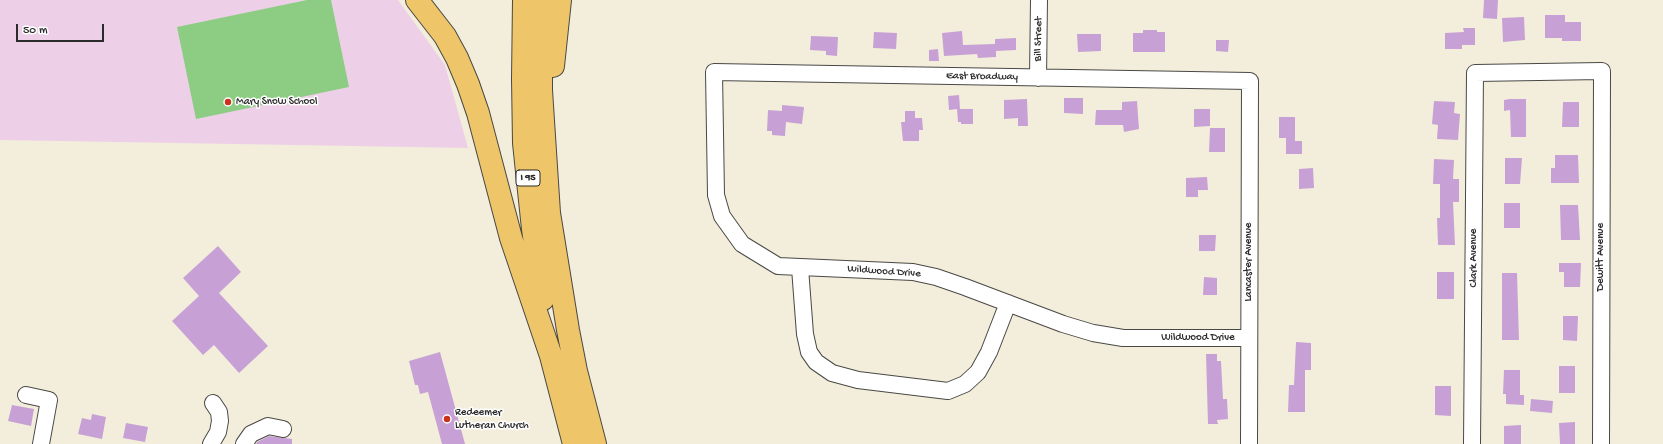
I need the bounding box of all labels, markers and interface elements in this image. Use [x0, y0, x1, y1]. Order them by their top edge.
scale bar [18, 16, 106, 42]
street label: Bill Street [1032, 16, 1046, 62]
text: 50 m [23, 24, 48, 38]
street label: East Broadway [946, 70, 1018, 84]
place label: Mary Snow School [236, 95, 317, 109]
marker: Mary Snow School [223, 97, 233, 107]
road number: I 95 [516, 170, 540, 186]
street label: Lancaster Avenue [1242, 222, 1256, 302]
street label: Dewitt Avenue [1594, 223, 1608, 291]
street label: Clark Avenue [1467, 229, 1481, 287]
street label: Wildwood Drive [847, 263, 921, 281]
street label: Wildwood Drive [1161, 331, 1235, 345]
place label: Redeemer Lutheran Church [455, 406, 529, 432]
marker: Redeemer Lutheran Church [442, 414, 452, 424]

